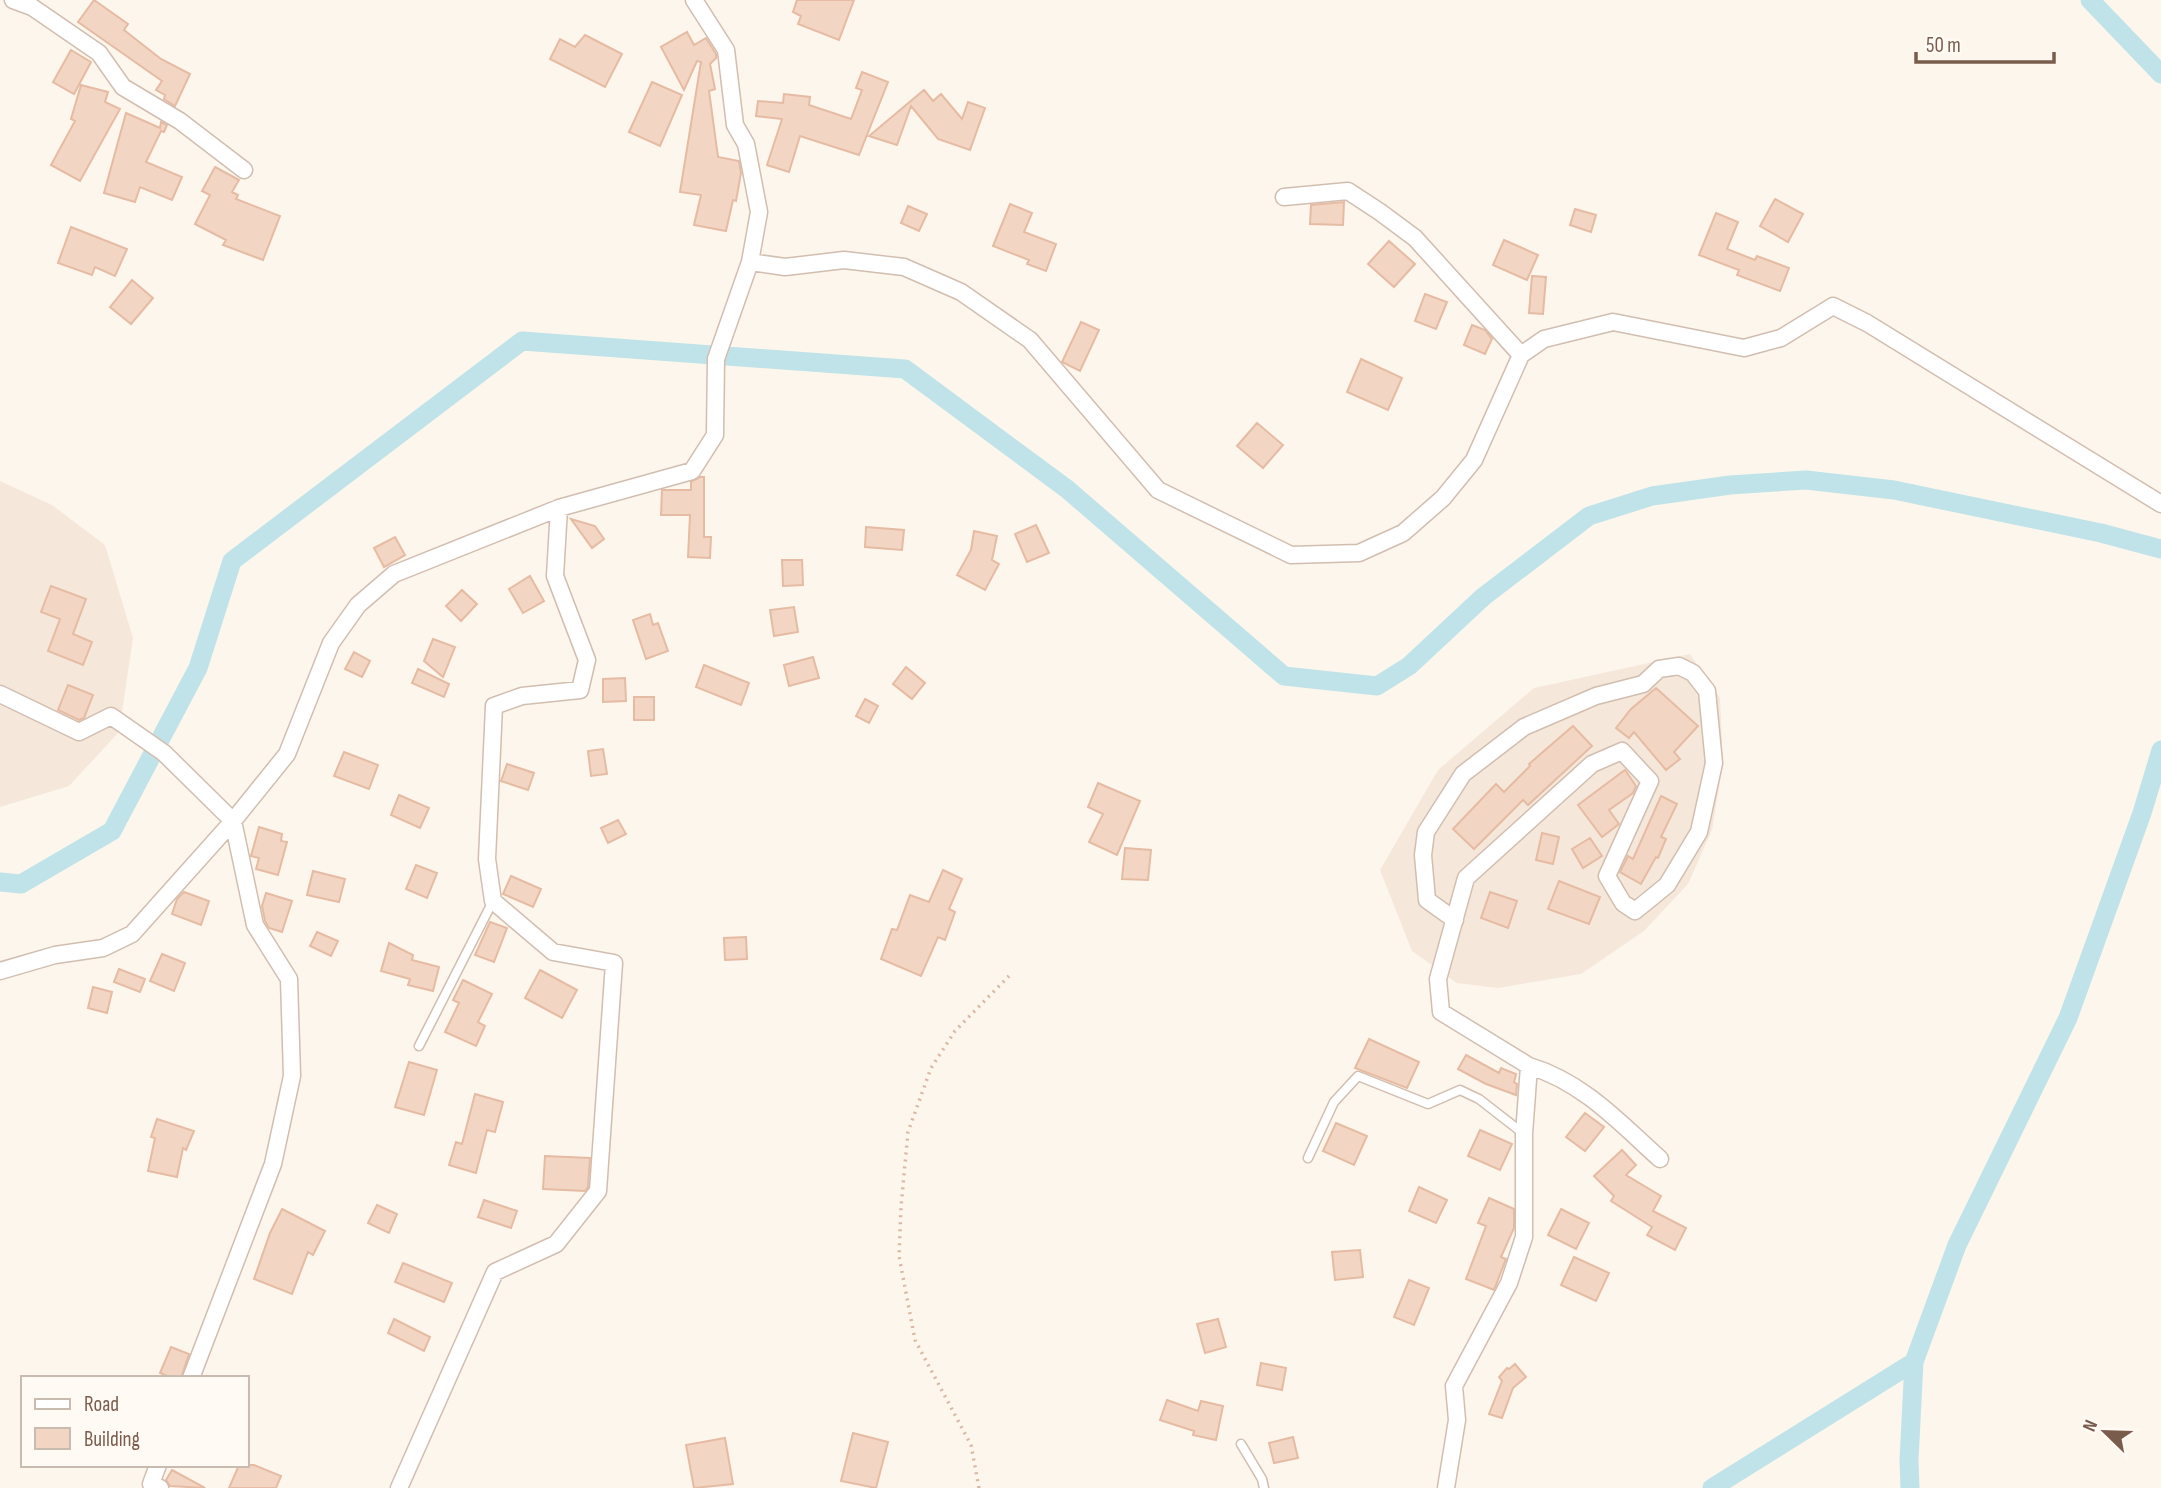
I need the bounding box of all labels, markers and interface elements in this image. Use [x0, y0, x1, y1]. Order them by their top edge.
scale bar [1916, 21, 2054, 65]
text: 50 m [1926, 33, 1961, 58]
legend [21, 1376, 248, 1467]
text: Road [84, 1392, 119, 1417]
north arrow [2070, 1397, 2140, 1467]
text: N [2078, 1417, 2103, 1435]
text: Building [84, 1427, 140, 1452]

